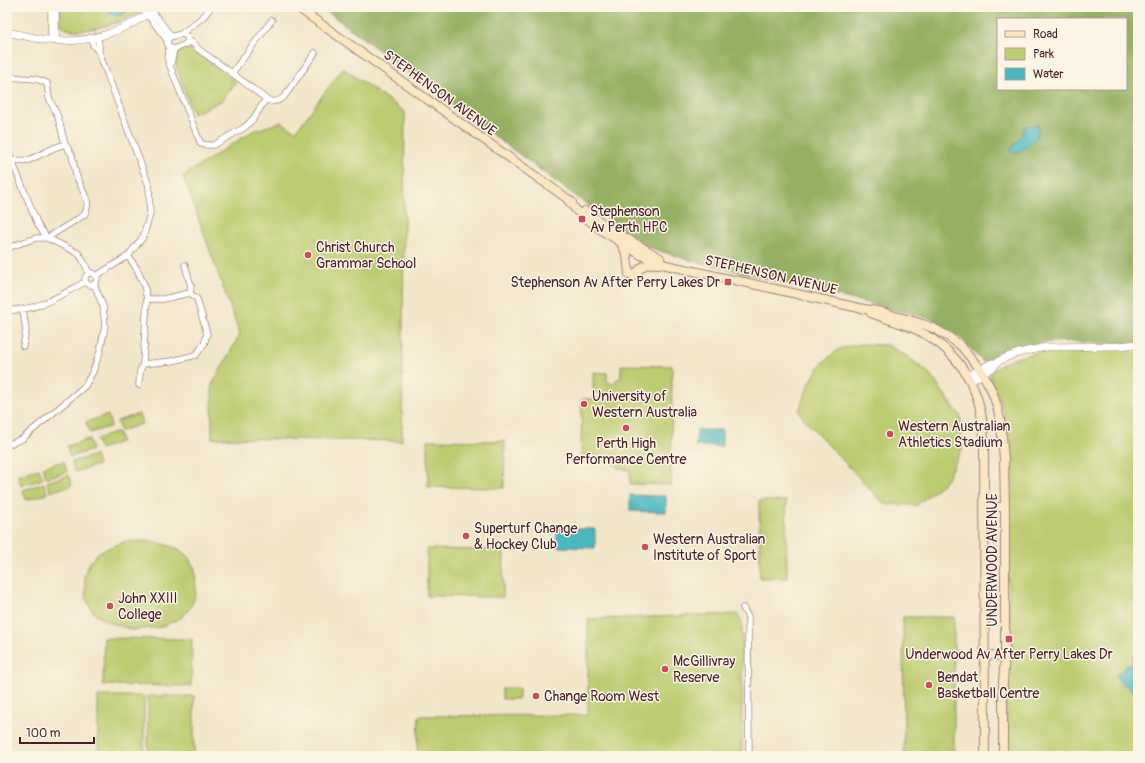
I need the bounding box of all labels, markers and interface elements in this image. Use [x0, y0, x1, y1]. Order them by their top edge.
legend [997, 18, 1127, 90]
text: Road [1033, 27, 1058, 42]
street label: STEPHENSON AVENUE [380, 46, 500, 140]
text: Park [1033, 47, 1054, 62]
text: Water [1033, 67, 1064, 82]
place label: Stephenson Av Perth HPC [590, 203, 668, 236]
marker: Stephenson Av Perth HPC [577, 214, 587, 224]
place label: Christ Church Grammar School [316, 239, 416, 272]
marker: Christ Church Grammar School [303, 250, 313, 260]
street label: STEPHENSON AVENUE [703, 251, 839, 299]
place label: Stephenson Av After Perry Lakes Dr [510, 274, 720, 291]
marker: Stephenson Av After Perry Lakes Dr [723, 277, 733, 287]
place label: University of Western Australia [592, 388, 697, 421]
marker: University of Western Australia [579, 399, 589, 409]
place label: Western Australian Athletics Stadium [898, 418, 1011, 451]
marker: Perth High Performance Centre [621, 423, 631, 433]
marker: Western Australian Athletics Stadium [885, 429, 895, 439]
place label: Perth High Performance Centre [566, 435, 686, 468]
street label: UNDERWOOD AVENUE [984, 493, 1001, 627]
place label: Superturf Change & Hockey Club [474, 520, 577, 553]
marker: Superturf Change & Hockey Club [461, 531, 471, 541]
place label: Western Australian Institute of Sport [653, 531, 766, 564]
marker: Western Australian Institute of Sport [640, 542, 650, 552]
place label: John XXIII College [118, 590, 177, 623]
marker: John XXIII College [105, 601, 115, 611]
marker: Underwood Av After Perry Lakes Dr [1004, 634, 1014, 644]
place label: Underwood Av After Perry Lakes Dr [905, 646, 1113, 663]
place label: McGillivray Reserve [673, 653, 735, 686]
marker: McGillivray Reserve [660, 664, 670, 674]
place label: Bendat Basketball Centre [937, 669, 1040, 702]
marker: Bendat Basketball Centre [924, 680, 934, 690]
place label: Change Room West [544, 688, 660, 705]
marker: Change Room West [531, 691, 541, 701]
scale bar [20, 719, 94, 745]
text: 100 m [26, 726, 61, 741]

